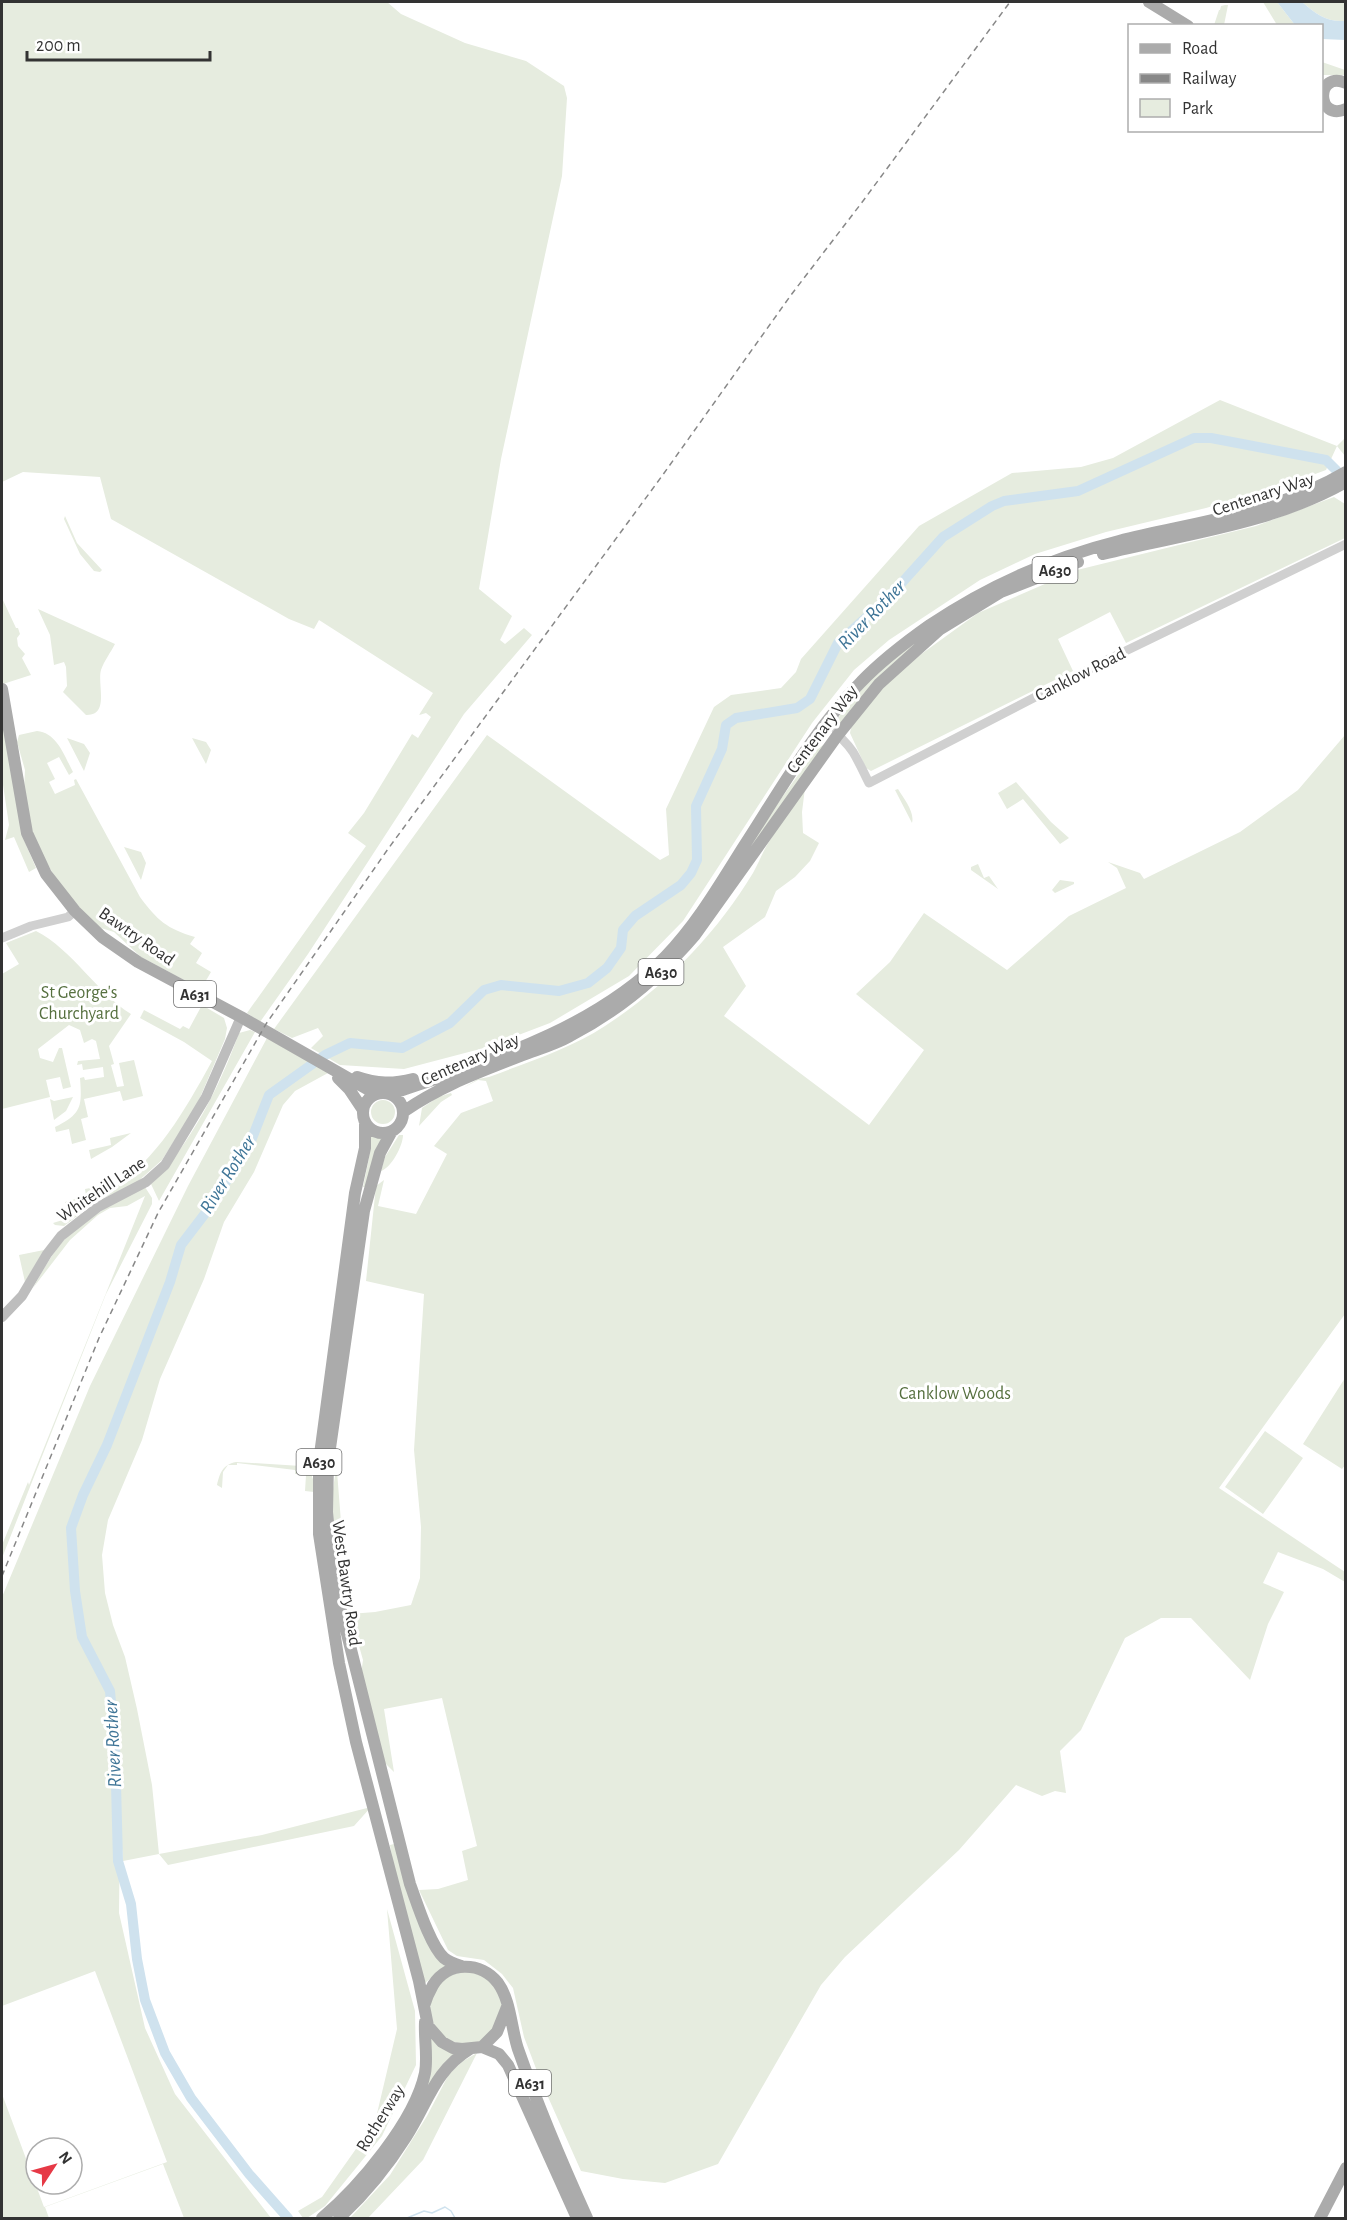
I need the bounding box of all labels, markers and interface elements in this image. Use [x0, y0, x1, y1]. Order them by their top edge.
scale bar [27, 24, 210, 62]
legend [1128, 24, 1323, 132]
text: 200 m [36, 37, 81, 55]
text: Road [1182, 40, 1218, 58]
text: Railway [1182, 70, 1237, 88]
text: Park [1182, 100, 1214, 118]
street label: Centenary Way [1210, 470, 1316, 520]
road number: A630 [1032, 557, 1078, 583]
water label: River Rother [834, 576, 910, 653]
street label: Canklow Road [1032, 644, 1129, 705]
street label: Centenary Way [784, 682, 862, 777]
street label: Bawtry Road [95, 904, 178, 969]
road number: A630 [638, 959, 684, 985]
road number: A631 [174, 981, 216, 1007]
park label: St George's Churchyard [39, 984, 119, 1023]
street label: Centenary Way [419, 1030, 522, 1090]
water label: River Rother [196, 1132, 260, 1217]
street label: Whitehill Lane [54, 1154, 149, 1226]
park label: Canklow Woods [899, 1385, 1011, 1403]
road number: A630 [296, 1449, 342, 1475]
street label: West Bawtry Road [328, 1519, 364, 1647]
water label: River Rother [101, 1699, 125, 1788]
road number: A631 [509, 2070, 551, 2096]
street label: Rotherway [353, 2082, 409, 2155]
north arrow [24, 2136, 84, 2196]
text: N [56, 2149, 75, 2167]

